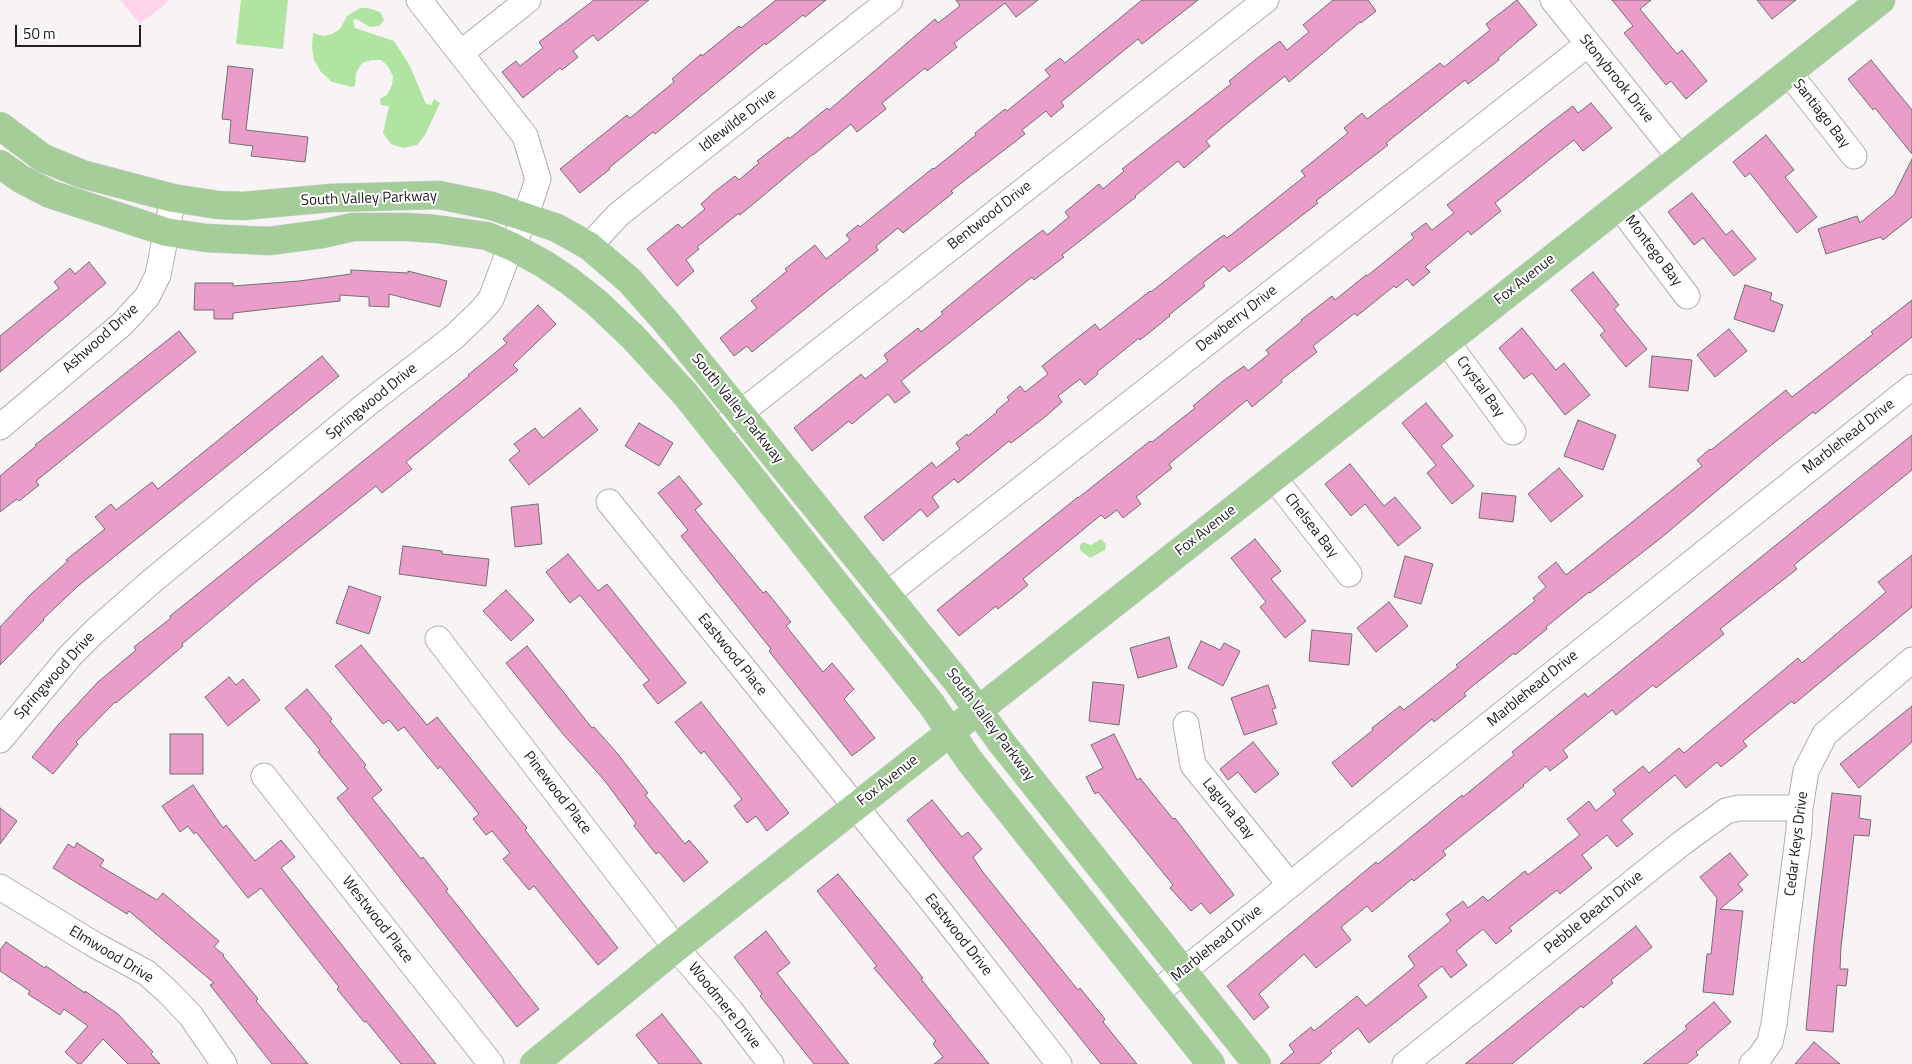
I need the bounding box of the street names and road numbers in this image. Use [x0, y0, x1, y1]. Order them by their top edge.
street label: Stonybrook Drive [1575, 31, 1657, 127]
street label: Santiago Bay [1788, 76, 1854, 152]
street label: Idlewilde Drive [696, 85, 780, 157]
street label: Bentwood Drive [945, 178, 1035, 254]
street label: South Valley Parkway [301, 188, 437, 210]
street label: Montego Bay [1620, 212, 1686, 290]
street label: Fox Avenue [1491, 251, 1559, 309]
street label: Dewberry Drive [1193, 282, 1281, 356]
street label: Ashwood Drive [60, 300, 142, 378]
street label: South Valley Parkway [687, 350, 787, 468]
street label: Crystal Bay [1452, 353, 1508, 421]
street label: Springwood Drive [323, 360, 421, 444]
street label: Marblehead Drive [1800, 396, 1898, 478]
street label: Chelsea Bay [1280, 490, 1342, 562]
street label: Fox Avenue [1172, 502, 1240, 560]
street label: Eastwood Place [693, 610, 771, 700]
street label: Springwood Drive [11, 629, 99, 723]
street label: Marblehead Drive [1484, 647, 1582, 731]
street label: South Valley Parkway [942, 665, 1038, 785]
street label: Pinewood Place [519, 748, 595, 838]
street label: Fox Avenue [854, 752, 922, 810]
street label: Laguna Bay [1198, 775, 1258, 843]
street label: Cedar Keys Drive [1782, 791, 1812, 897]
street label: Pebble Beach Drive [1541, 868, 1647, 958]
street label: Westwood Place [338, 873, 416, 967]
street label: Eastwood Drive [920, 890, 996, 980]
street label: Marblehead Drive [1168, 902, 1266, 986]
street label: Elmwood Drive [65, 923, 157, 987]
street label: Woodmere Drive [684, 959, 764, 1053]

